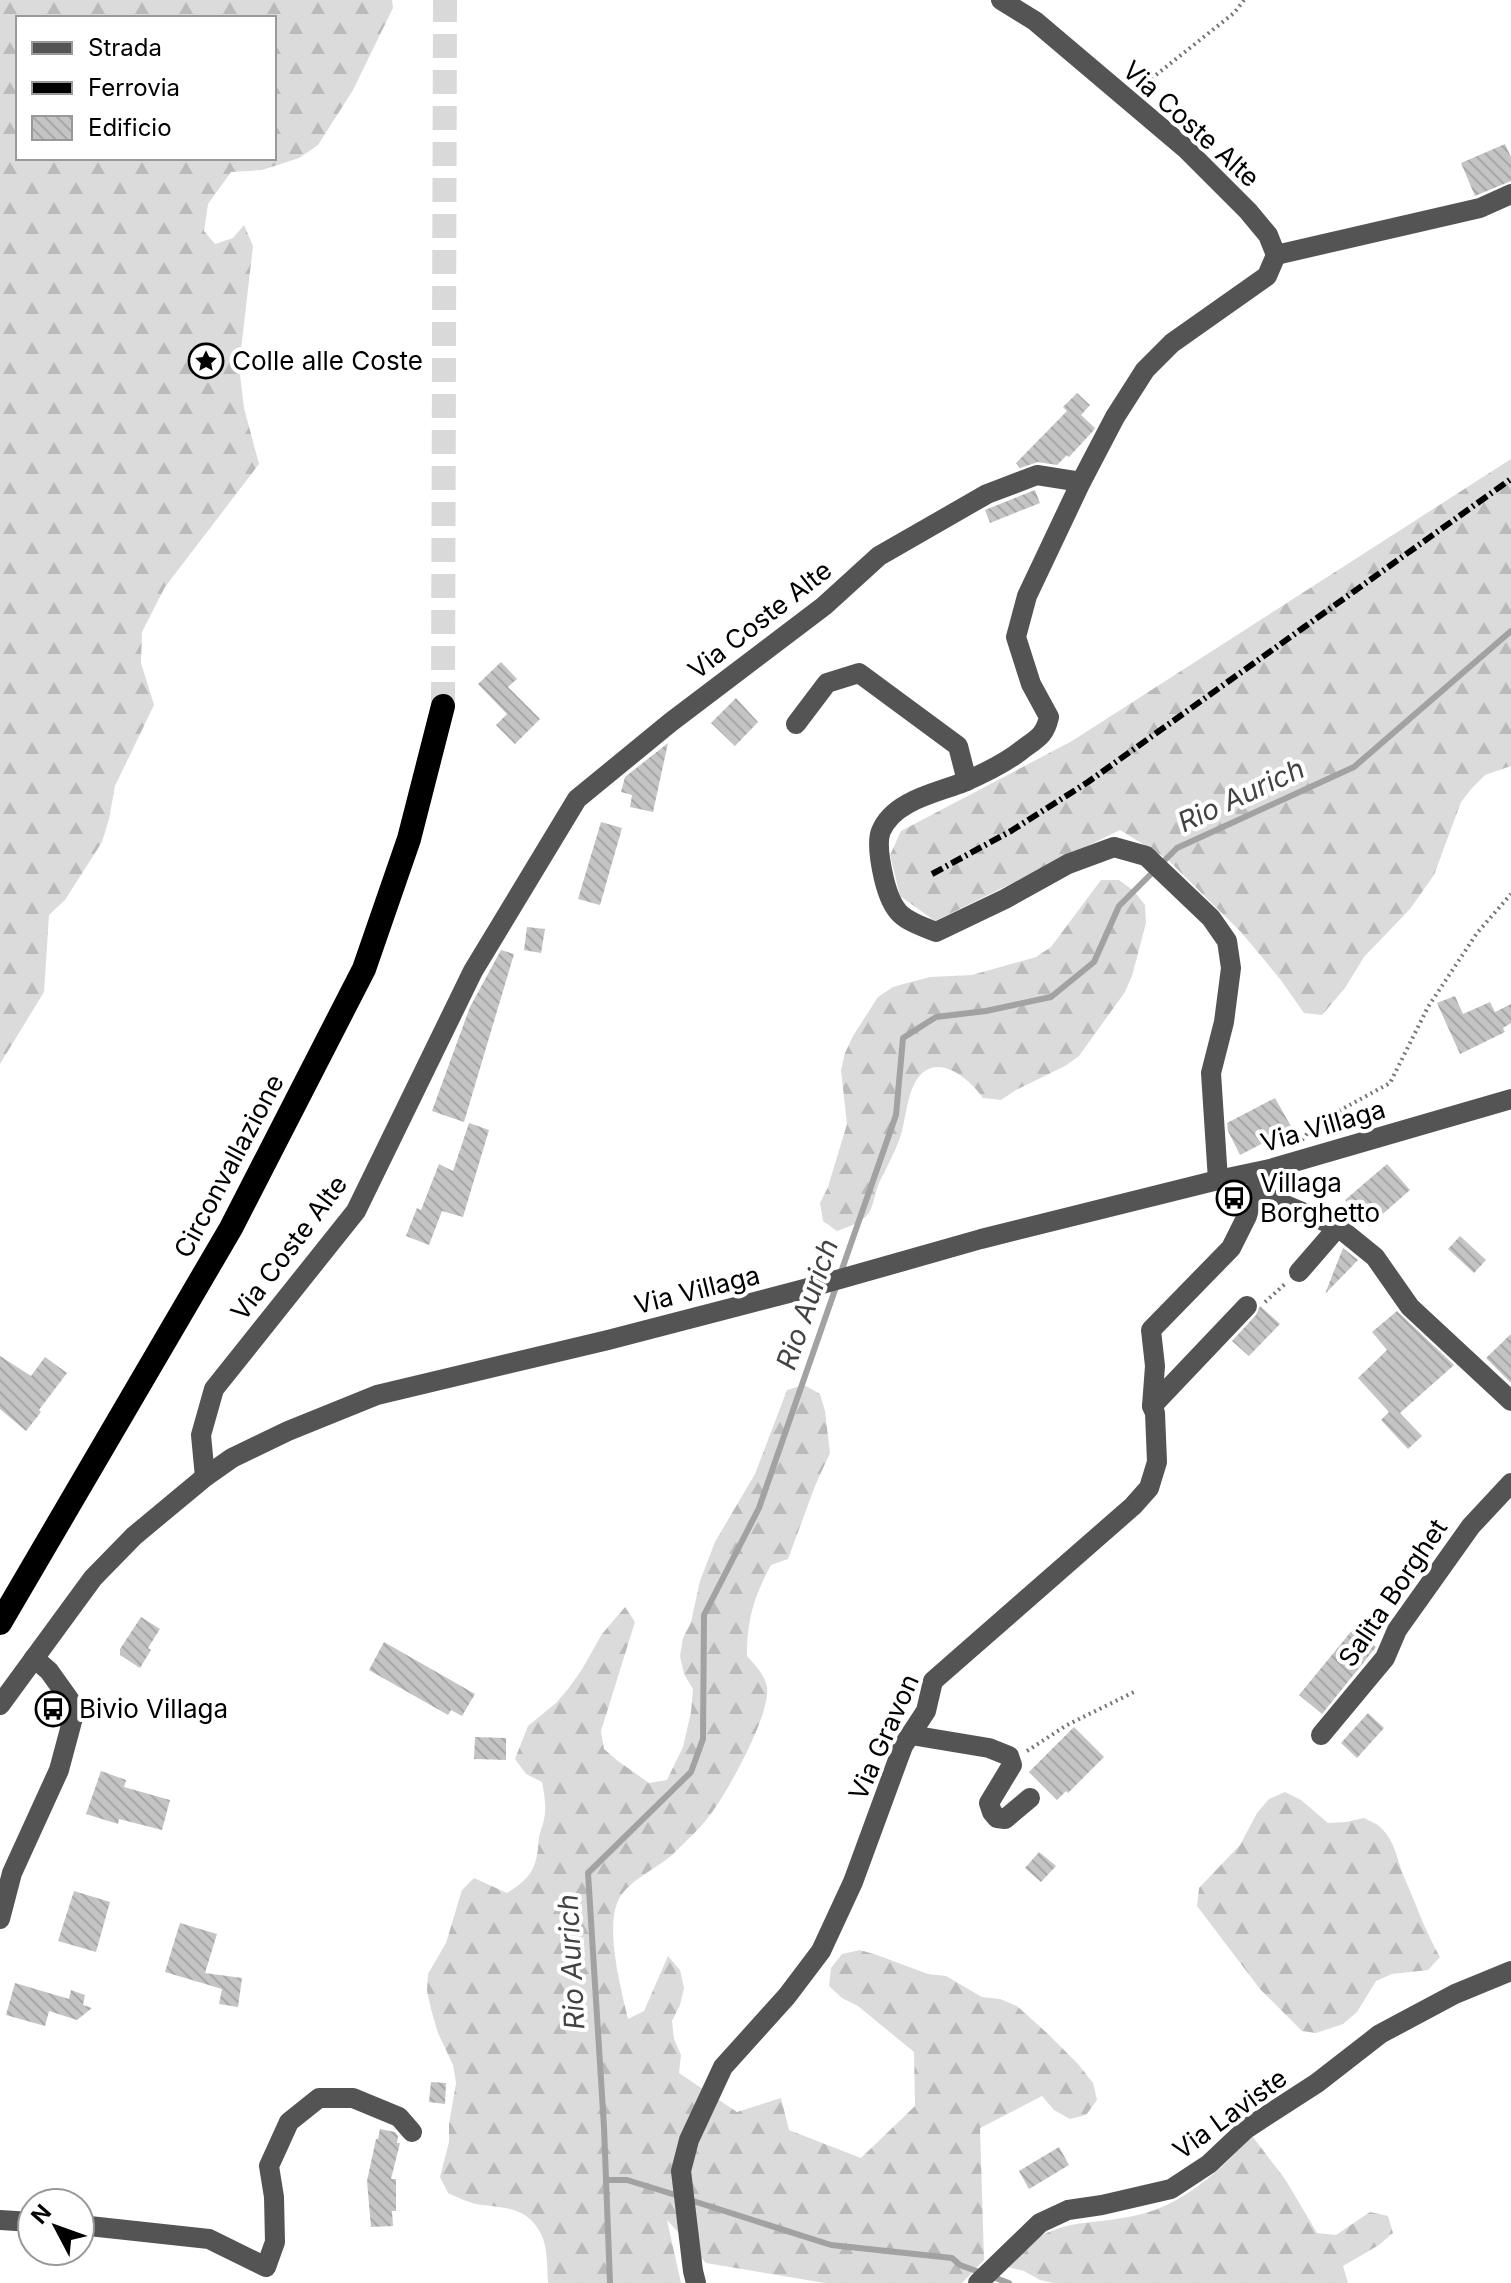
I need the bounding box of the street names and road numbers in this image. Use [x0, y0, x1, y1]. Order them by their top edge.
street label: Via Coste Alte [1117, 54, 1266, 193]
street label: Via Coste Alte [682, 554, 837, 685]
street label: Circonvallazione [167, 1069, 290, 1263]
street label: Via Villaga [1257, 1093, 1389, 1158]
street label: Via Coste Alte [224, 1169, 353, 1326]
street label: Via Villaga [631, 1259, 763, 1320]
street label: Salita Borghet [1332, 1513, 1453, 1672]
street label: Via Gravon [842, 1669, 925, 1805]
street label: Via Laviste [1167, 2062, 1293, 2165]

